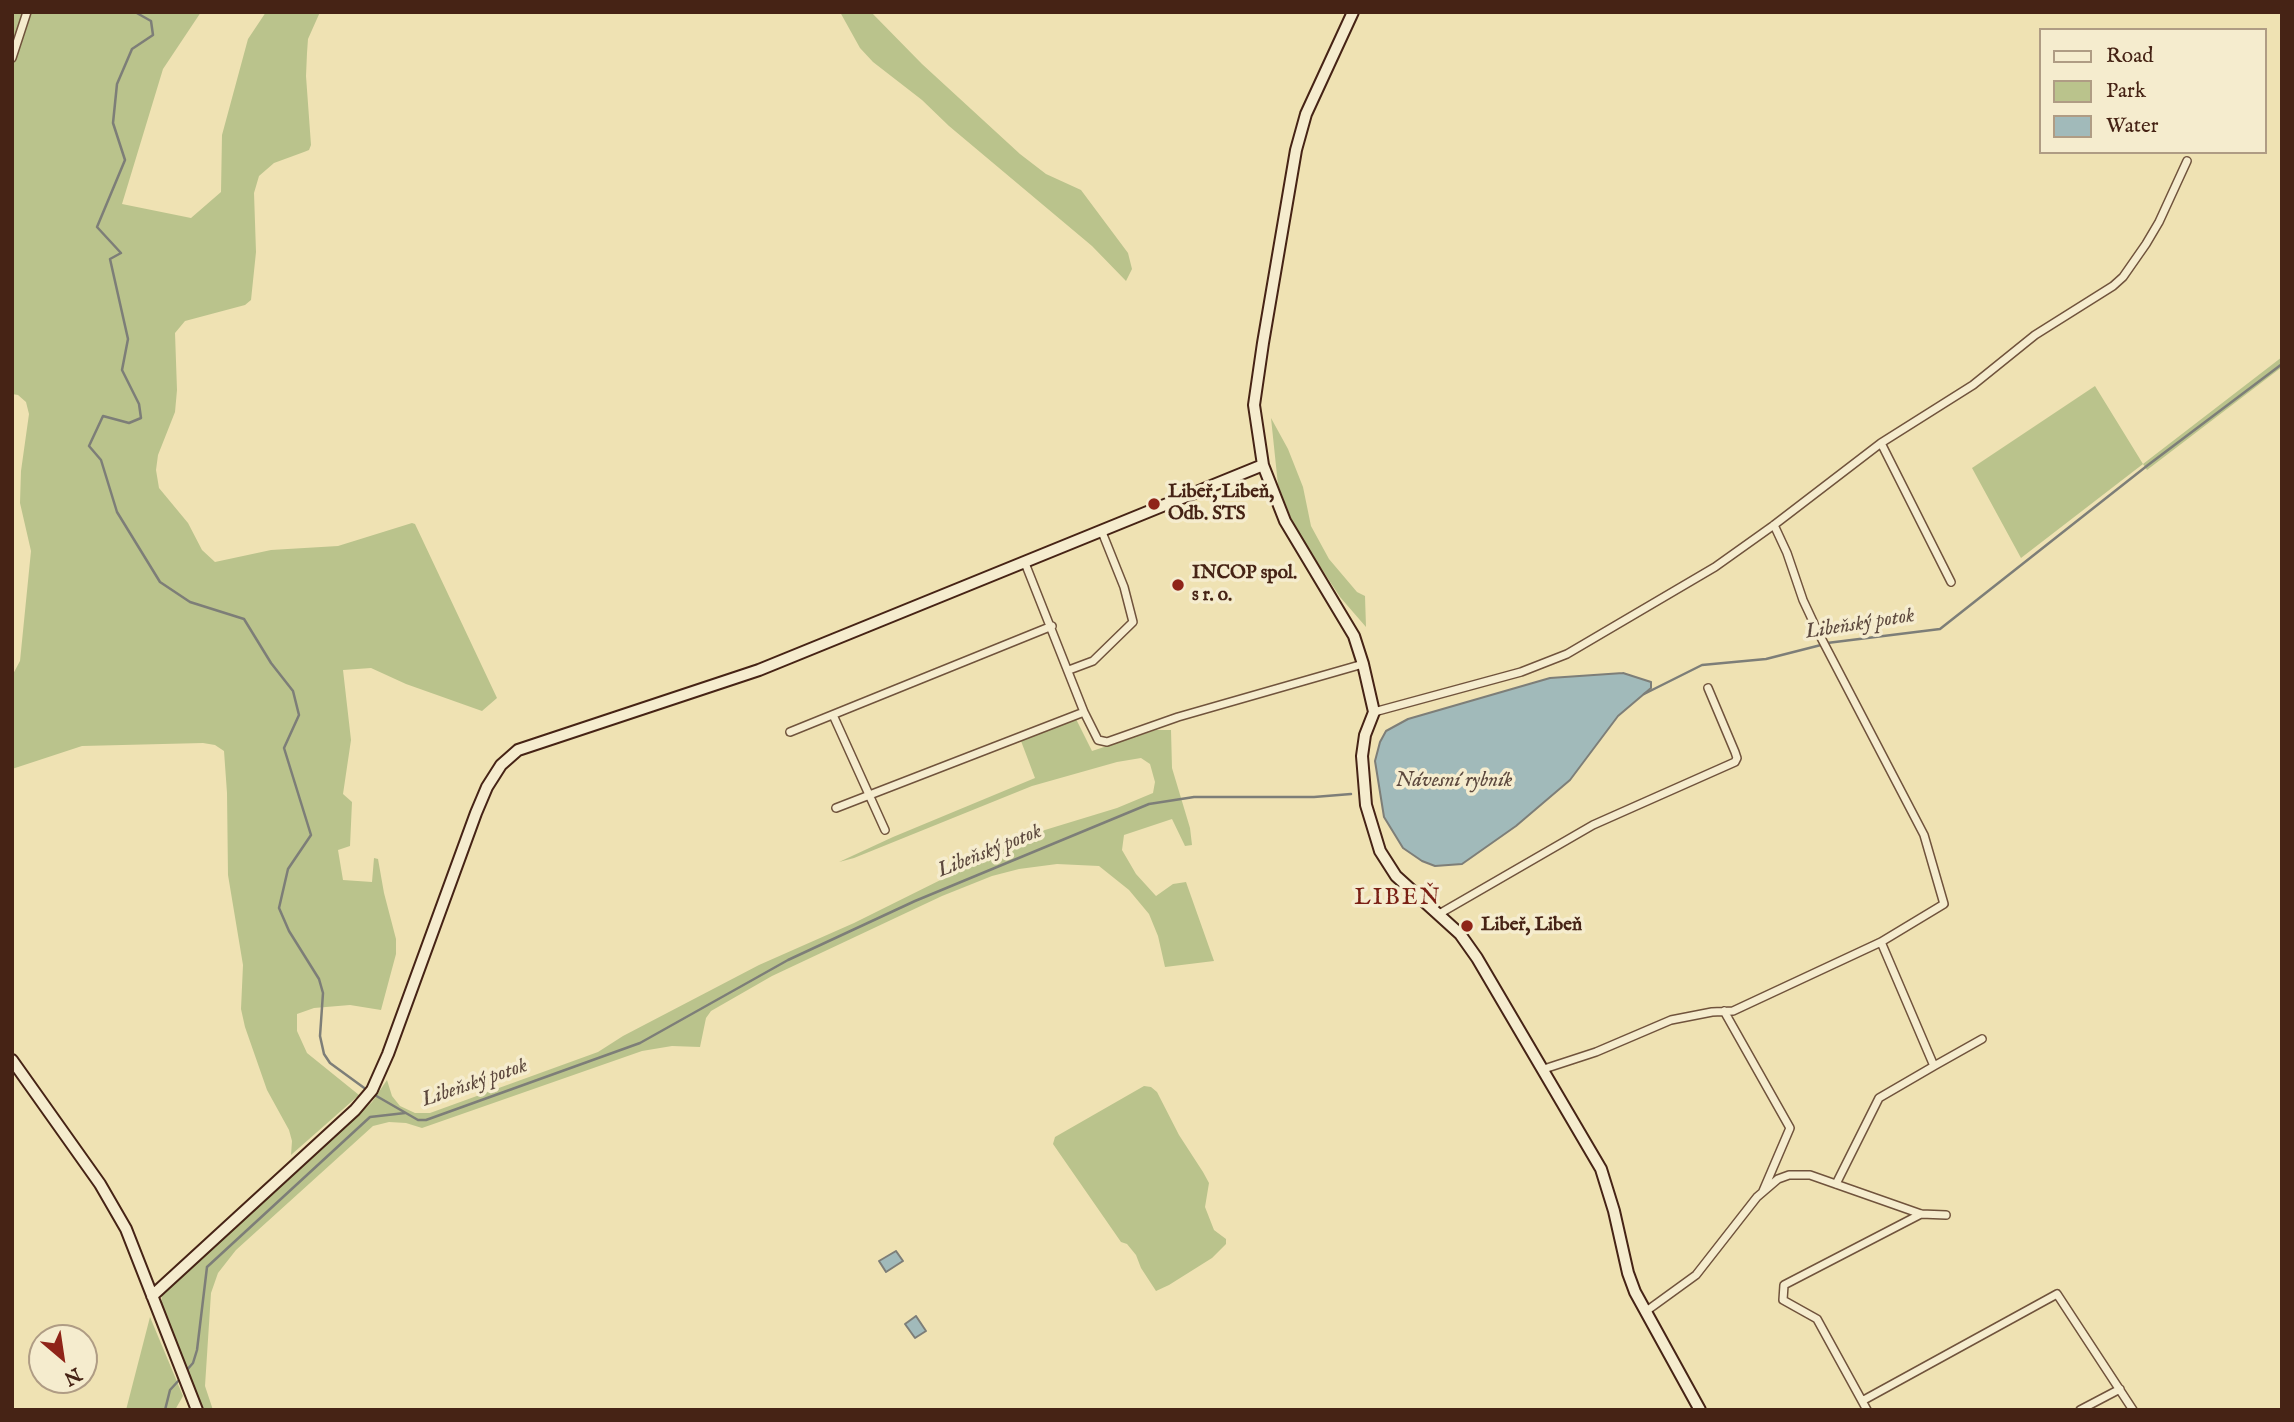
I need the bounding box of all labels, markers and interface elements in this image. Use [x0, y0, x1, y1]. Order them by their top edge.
legend [2038, 28, 2266, 154]
text: Road [2106, 43, 2153, 70]
text: Park [2106, 78, 2146, 105]
text: Water [2106, 113, 2158, 140]
place label: Libeř, Libeň, Odb. STS [1168, 482, 1274, 526]
marker: Libeř, Libeň, Odb. STS [1146, 496, 1162, 512]
place label: INCOP spol. s r. o. [1192, 563, 1297, 607]
marker: INCOP spol. s r. o. [1170, 577, 1186, 593]
water label: Libeňský potok [1804, 604, 1916, 646]
water label: Návesní rybník [1396, 769, 1512, 795]
water label: Libeňský potok [934, 820, 1046, 884]
district label: LIBEŇ [1355, 885, 1441, 913]
place label: Libeř, Libeň [1481, 915, 1582, 937]
marker: Libeř, Libeň [1459, 918, 1475, 934]
water label: Libeňský potok [419, 1054, 531, 1114]
north arrow [28, 1324, 98, 1394]
text: N [59, 1361, 85, 1390]

